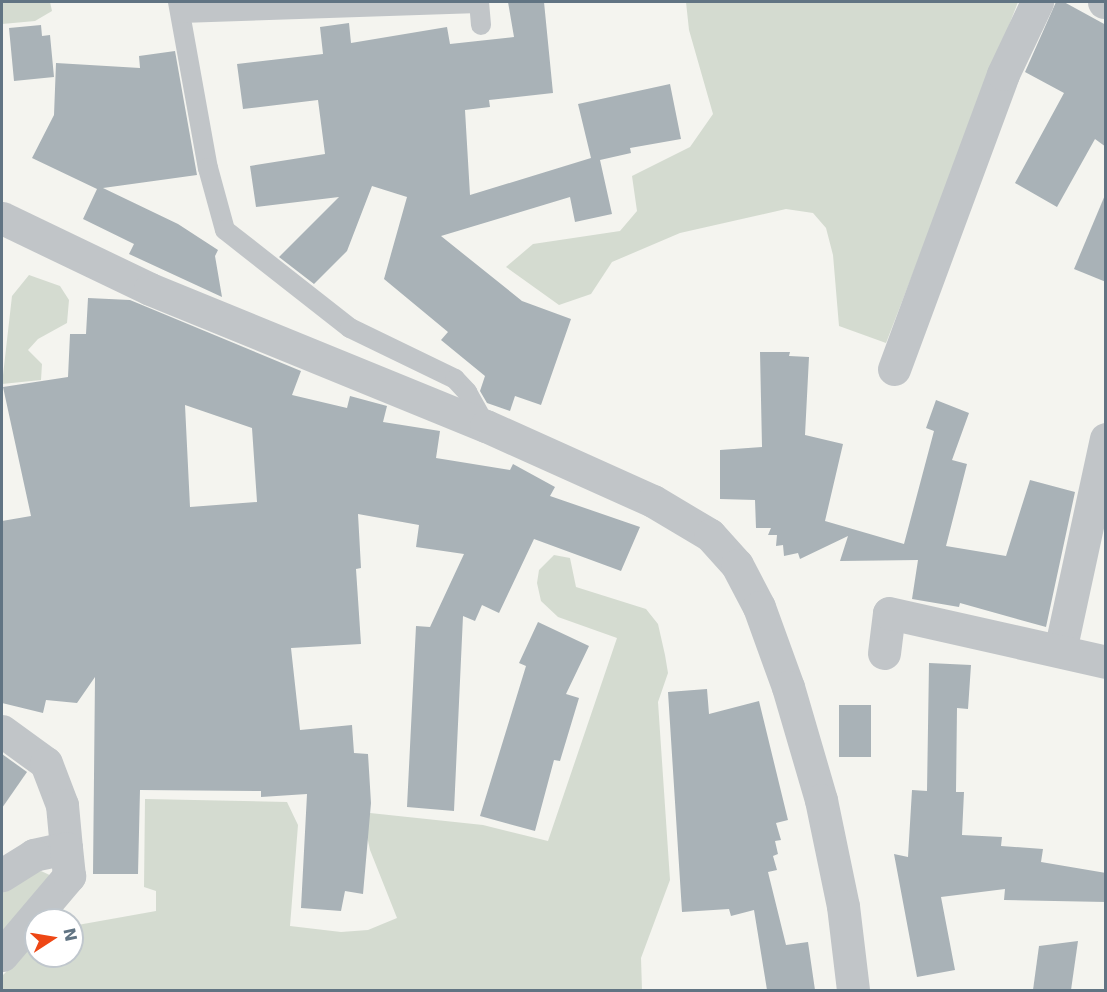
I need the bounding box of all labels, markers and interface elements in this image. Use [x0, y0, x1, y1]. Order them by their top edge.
north arrow [24, 908, 84, 968]
text: N [59, 926, 81, 943]

